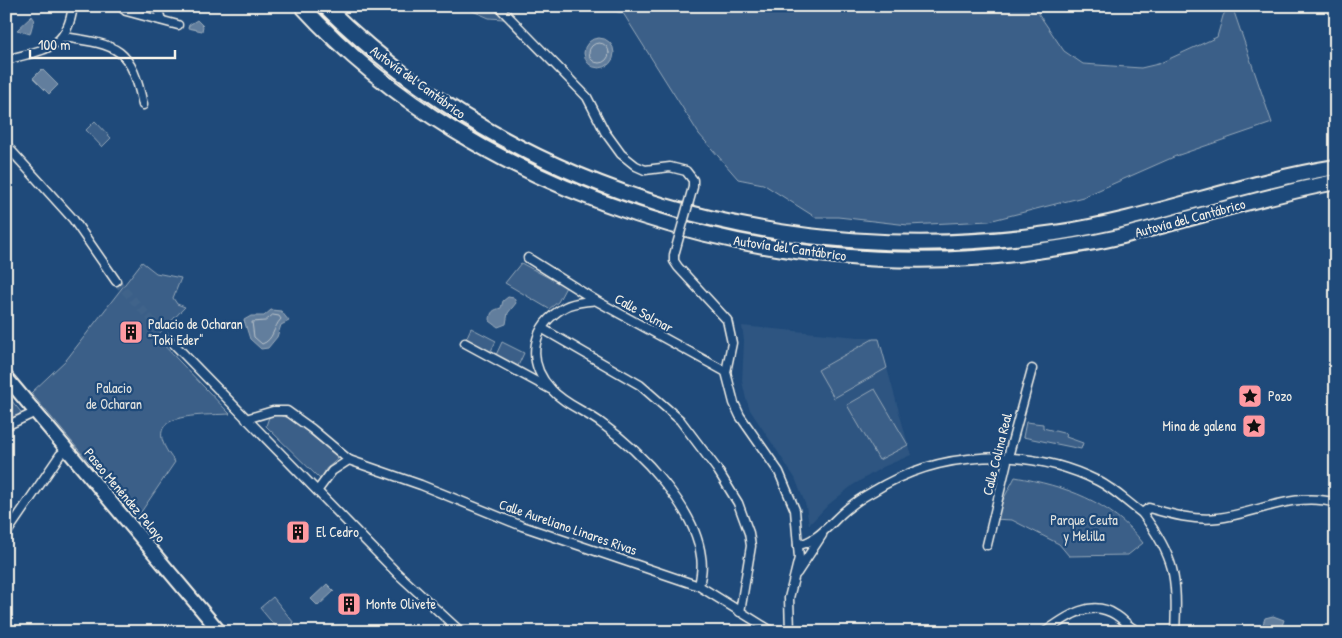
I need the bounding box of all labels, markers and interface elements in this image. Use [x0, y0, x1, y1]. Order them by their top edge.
scale bar [30, 28, 175, 60]
text: 100 m [38, 34, 71, 55]
street label: Autovía del Cantábrico [367, 41, 470, 123]
street label: Autovía del Cantábrico [1133, 194, 1247, 241]
street label: Autovía del Cantábrico [733, 230, 848, 265]
street label: Calle Solmar [612, 289, 677, 337]
place label: Palacio de Ocharan "Toki Eder" [148, 314, 243, 349]
building icon: Palacio de Ocharan "Toki Eder" [118, 319, 144, 345]
park label: Palacio de Ocharan [86, 378, 142, 413]
place icon: Pozo [1237, 383, 1263, 409]
place label: Pozo [1268, 386, 1292, 405]
street label: Calle Colina Real [977, 410, 1016, 497]
place icon: Mina de galena [1241, 413, 1267, 439]
place label: Mina de galena [1162, 416, 1237, 436]
street label: Paseo Menéndez Pelayo [80, 444, 171, 547]
street label: Calle Aureliano Linares Rivas [497, 494, 640, 559]
park label: Parque Ceuta y Melilla [1050, 510, 1118, 546]
building icon: El Cedro [285, 519, 311, 545]
place label: El Cedro [316, 522, 359, 541]
building icon: Monte Olivete [336, 591, 362, 617]
place label: Monte Olivete [366, 594, 437, 613]

